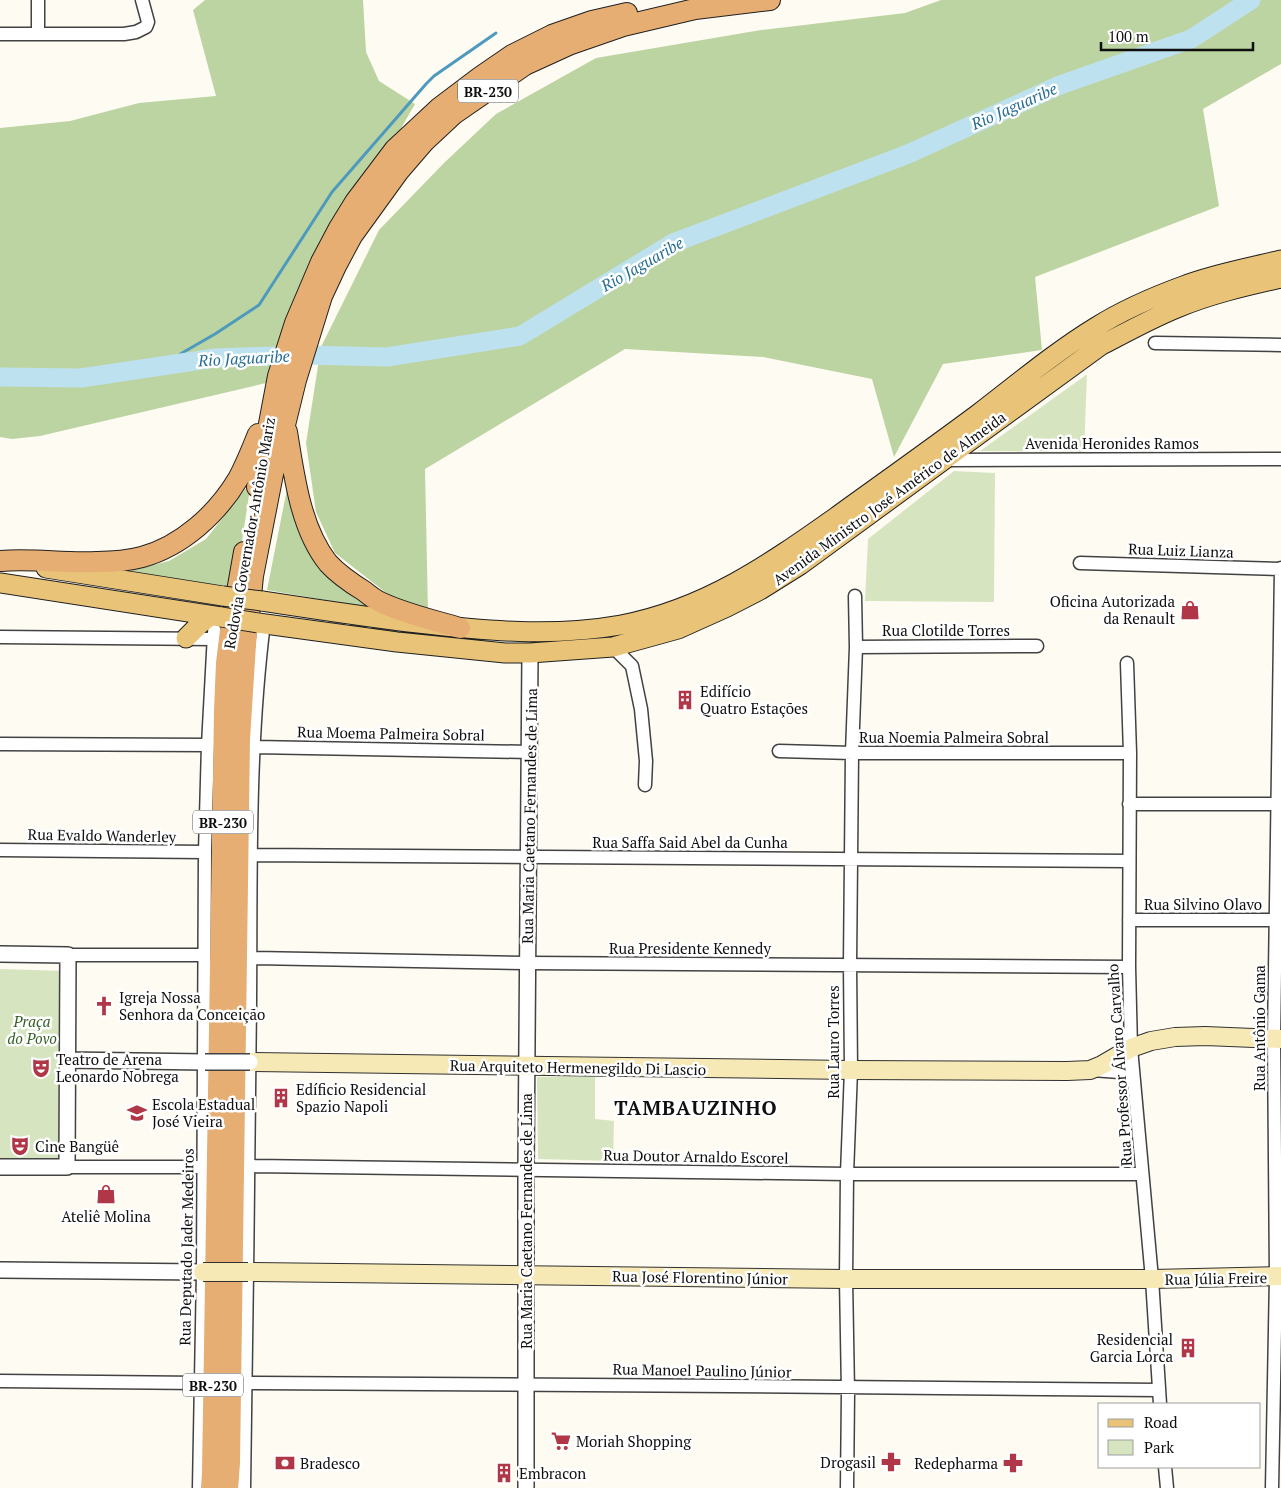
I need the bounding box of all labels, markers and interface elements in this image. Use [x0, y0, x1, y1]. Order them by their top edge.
scale bar [1101, 20, 1254, 52]
text: 100 m [1108, 26, 1149, 46]
water label: Rio Jaguaribe [967, 77, 1060, 135]
road number: BR-230 [458, 80, 518, 102]
water label: Rio Jaguaribe [596, 232, 687, 297]
water label: Rio Jaguaribe [197, 345, 290, 371]
street label: Avenida Ministro José Américo de Almeida [769, 406, 1010, 589]
street label: Rodovia Governador Antônio Mariz [219, 416, 279, 650]
street label: Avenida Heronides Ramos [1025, 433, 1199, 453]
street label: Rua Luiz Lianza [1128, 538, 1235, 562]
place label: Oficina Autorizada da Renault [1050, 591, 1175, 628]
shop icon: Oficina Autorizada da Renault [1179, 599, 1201, 621]
street label: Rua Clotilde Torres [882, 620, 1010, 640]
place label: Edifício Quatro Estações [700, 681, 808, 718]
street label: Rua Maria Caetano Fernandes de Lima [517, 687, 541, 944]
building icon: Edifício Quatro Estações [674, 689, 696, 711]
street label: Rua Moema Palmeira Sobral [297, 721, 485, 745]
street label: Rua Noemia Palmeira Sobral [859, 727, 1049, 747]
road number: BR-230 [193, 810, 253, 834]
street label: Rua Evaldo Wanderley [28, 824, 177, 846]
street label: Rua Saffa Said Abel da Cunha [592, 832, 788, 852]
street label: Rua Silvino Olavo [1144, 894, 1262, 914]
street label: Rua Presidente Kennedy [609, 938, 771, 958]
street label: Rua Professor Álvaro Carvalho [1102, 963, 1136, 1167]
street label: Rua Antônio Gama [1249, 965, 1269, 1091]
street label: Rua Lauro Torres [823, 985, 843, 1099]
place label: Igreja Nossa Senhora da Conceição [119, 987, 265, 1024]
church icon: Igreja Nossa Senhora da Conceição [93, 995, 115, 1017]
park label: Praça do Povo [7, 1011, 57, 1048]
place label: Teatro de Arena Leonardo Nobrega [56, 1049, 179, 1086]
street label: Rua Arquiteto Hermenegildo Di Lascio [450, 1055, 706, 1079]
theatre icon: Teatro de Arena Leonardo Nobrega [30, 1057, 52, 1079]
place label: Edíficio Residencial Spazio Napoli [296, 1079, 426, 1116]
building icon: Edíficio Residencial Spazio Napoli [270, 1087, 292, 1109]
street label: Rua Maria Caetano Fernandes de Lima [516, 1093, 536, 1349]
place label: Escola Estadual José Vieira [152, 1094, 255, 1131]
district label: TAMBAUZINHO [614, 1094, 778, 1121]
school or university icon: Escola Estadual José Vieira [126, 1102, 148, 1124]
theatre icon: Cine Bangüê [9, 1135, 31, 1157]
place label: Cine Bangüê [35, 1136, 119, 1156]
street label: Rua Doutor Arnaldo Escorel [603, 1144, 789, 1168]
street label: Rua Deputado Jader Medeiros [174, 1148, 198, 1346]
shop icon: Ateliê Molina [95, 1183, 117, 1205]
place label: Ateliê Molina [61, 1206, 151, 1226]
street label: Rua José Florentino Júnior [612, 1265, 788, 1289]
street label: Rua Júlia Freire [1165, 1267, 1267, 1289]
place label: Residencial Garcia Lorca [1090, 1329, 1173, 1366]
building icon: Residencial Garcia Lorca [1177, 1337, 1199, 1359]
street label: Rua Manoel Paulino Júnior [612, 1358, 792, 1382]
road number: BR-230 [183, 1374, 243, 1396]
legend [1098, 1403, 1261, 1468]
text: Road [1144, 1412, 1177, 1432]
supermarket icon: Moriah Shopping [550, 1430, 572, 1452]
place label: Moriah Shopping [576, 1431, 692, 1451]
text: Park [1144, 1437, 1174, 1457]
pharmacy icon: Drogasil [880, 1451, 902, 1473]
bank icon: Bradesco [274, 1452, 296, 1474]
place label: Drogasil [820, 1452, 876, 1472]
pharmacy icon: Redepharma [1002, 1452, 1024, 1474]
place label: Bradesco [300, 1453, 360, 1473]
place label: Redepharma [914, 1453, 998, 1473]
building icon: Embracon [493, 1462, 515, 1484]
place label: Embracon [519, 1463, 586, 1483]

